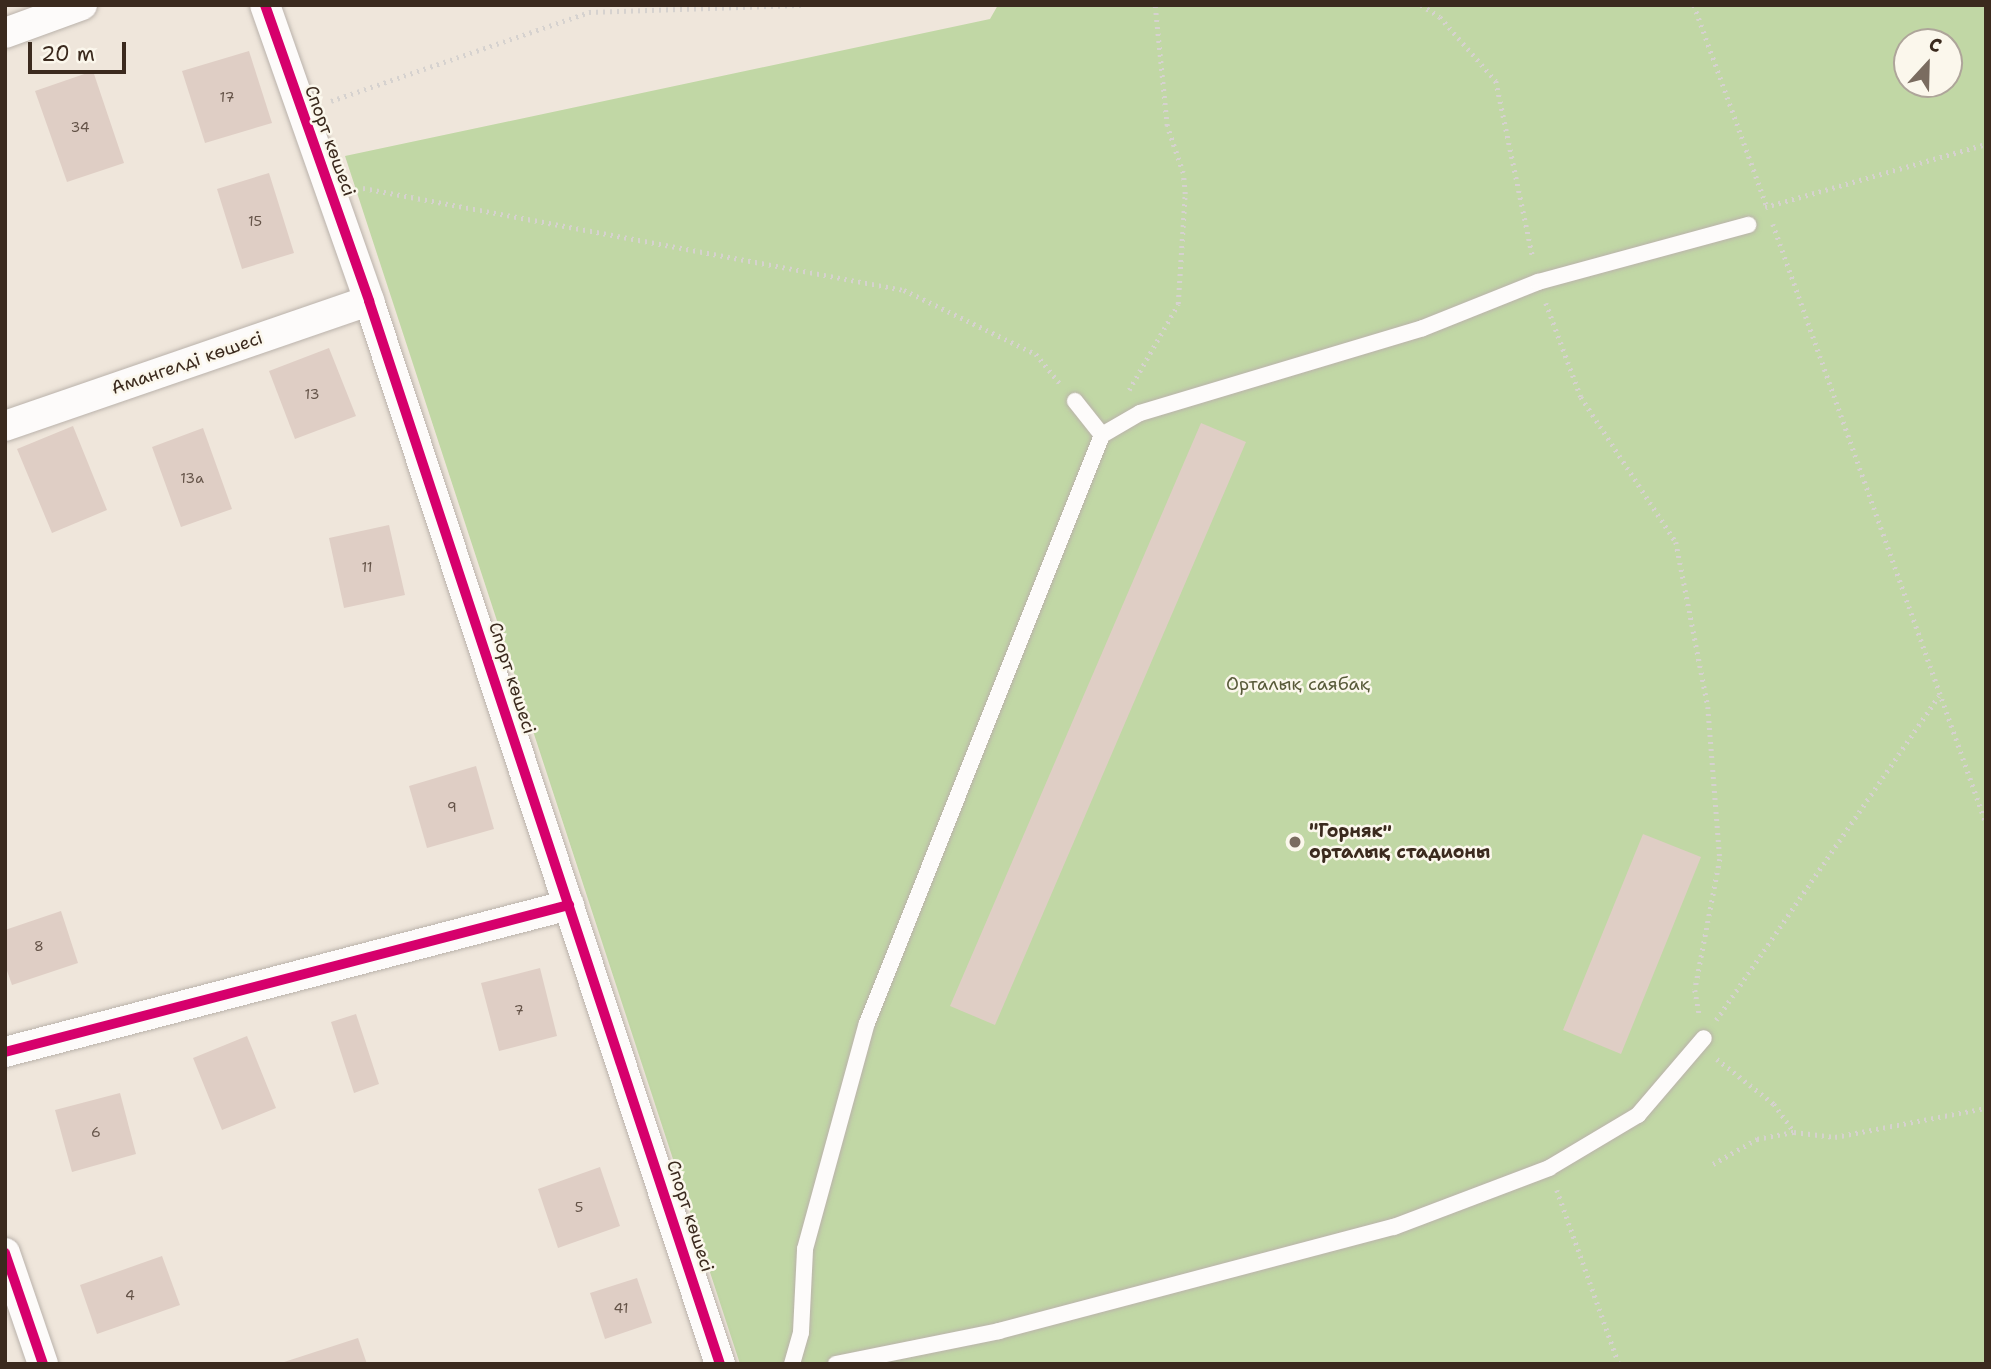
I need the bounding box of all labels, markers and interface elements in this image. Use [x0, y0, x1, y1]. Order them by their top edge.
scale bar [32, 28, 130, 72]
north arrow [1893, 28, 1963, 98]
text: С [1925, 31, 1945, 59]
text: 20 m [41, 40, 95, 68]
street label: Спорт көшесі [300, 83, 360, 199]
house number: 17 [220, 89, 234, 105]
house number: 34 [70, 119, 90, 135]
house number: 15 [248, 213, 262, 229]
street label: Амангелді көшесі [108, 327, 266, 399]
house number: 13 [305, 386, 319, 402]
house number: 13а [180, 470, 204, 486]
house number: 11 [361, 559, 373, 575]
street label: Спорт көшесі [484, 619, 540, 737]
park label: Орталық саябақ [1226, 673, 1370, 695]
house number: 9 [447, 799, 457, 815]
place label: "Горняк" орталық стадионы [1309, 821, 1490, 864]
marker: "Горняк" орталық стадионы [1287, 834, 1303, 850]
house number: 8 [34, 938, 44, 954]
house number: 7 [514, 1002, 524, 1018]
house number: 6 [91, 1124, 101, 1140]
street label: Спорт көшесі [662, 1157, 718, 1275]
house number: 5 [575, 1199, 583, 1215]
house number: 4 [125, 1287, 135, 1303]
house number: 41 [614, 1300, 628, 1316]

